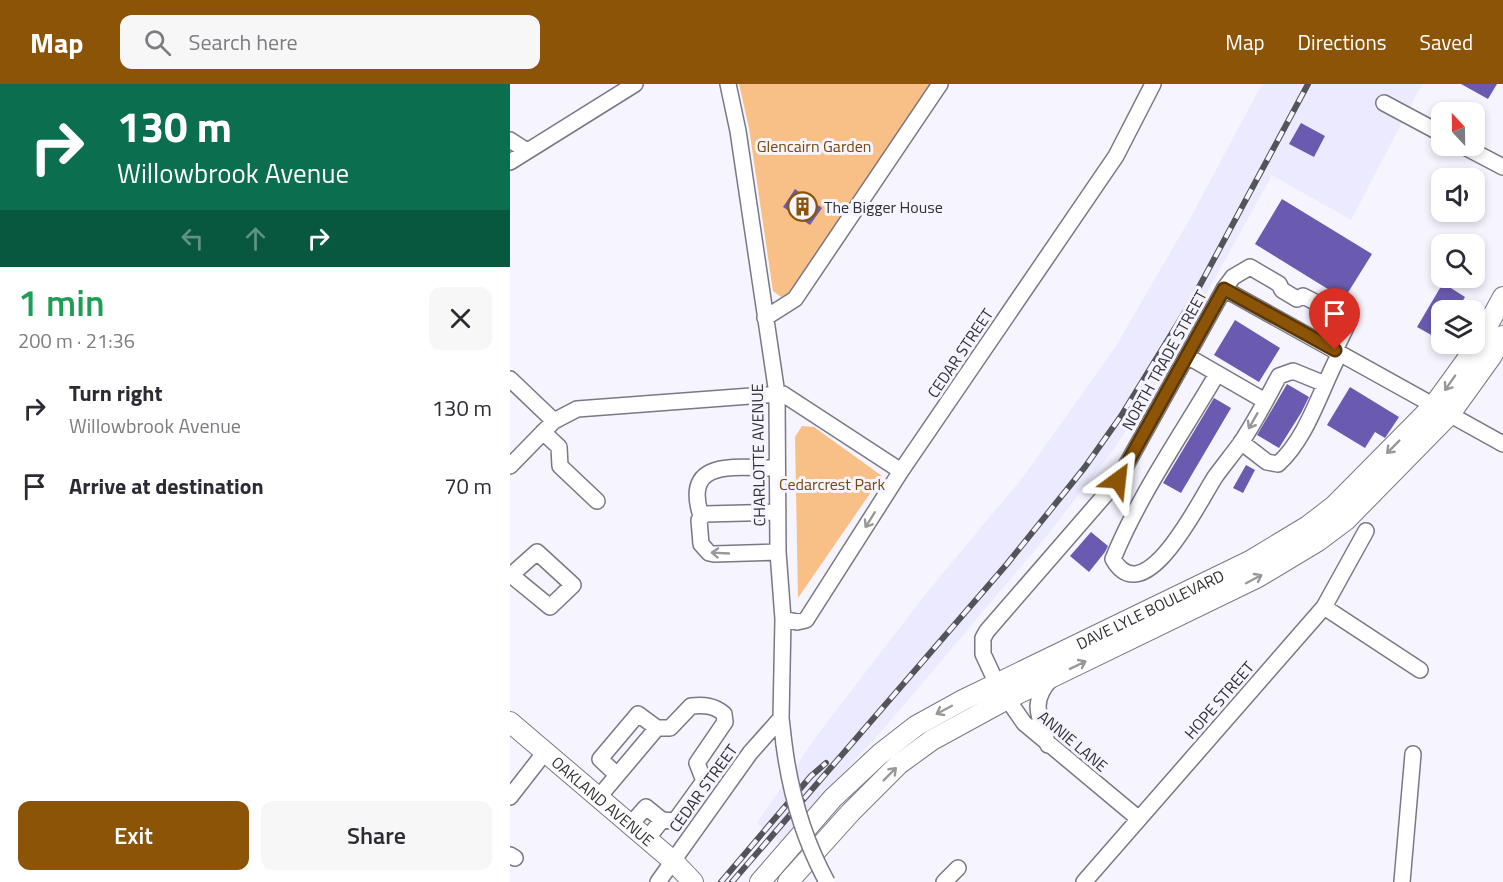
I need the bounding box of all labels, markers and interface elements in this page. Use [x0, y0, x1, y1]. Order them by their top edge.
search box [120, 15, 540, 69]
text: Map [30, 21, 84, 64]
text: Search here [189, 25, 298, 59]
icon: search [141, 26, 174, 59]
text: Map [1225, 26, 1265, 58]
text: Directions [1298, 26, 1387, 58]
text: Saved [1420, 26, 1473, 58]
text: 130 m [117, 94, 232, 158]
north arrow [1431, 102, 1485, 156]
map controls [1431, 102, 1485, 354]
icon: right [18, 108, 96, 186]
park label: Glencairn Garden [757, 134, 871, 158]
text: Willowbrook Avenue [117, 152, 349, 193]
button: sound [1431, 168, 1485, 222]
building icon: The Bigger House [787, 191, 819, 223]
place label: The Bigger House [824, 195, 943, 219]
icon: left [176, 222, 209, 255]
icon: ahead [239, 222, 272, 255]
icon: right [302, 222, 335, 255]
button: search [1431, 234, 1485, 288]
text: 1 min [18, 275, 105, 330]
street label: NORTH TRADE STREET [1115, 285, 1213, 435]
button: close [429, 287, 492, 350]
pin [1309, 288, 1360, 350]
icon: arrive [1318, 297, 1351, 330]
button: layers [1431, 300, 1485, 354]
street label: CEDAR STREET [921, 303, 999, 403]
text: 200 m · 21:36 [18, 325, 135, 356]
one-way arrow [1444, 374, 1456, 390]
text: Turn right [69, 376, 163, 410]
street label: CHARLOTTE AVENUE [745, 383, 771, 527]
text: 130 m [432, 391, 492, 425]
icon: right [18, 392, 51, 425]
text: Willowbrook Avenue [69, 410, 241, 441]
one-way arrow [1247, 412, 1258, 430]
one-way arrow [1386, 440, 1401, 455]
position arrow [1086, 448, 1150, 512]
text: Arrive at destination [69, 469, 264, 503]
text: 70 m [444, 469, 492, 503]
icon: arrive [18, 470, 51, 503]
park label: Cedarcrest Park [779, 472, 885, 496]
one-way arrow [863, 511, 875, 528]
one-way arrow [710, 548, 730, 559]
street label: DAVE LYLE BOULEVARD [1072, 563, 1228, 655]
one-way arrow [1244, 573, 1262, 584]
street label: HOPE STREET [1178, 655, 1260, 744]
one-way arrow [1069, 658, 1087, 670]
one-way arrow [936, 705, 954, 716]
street label: ANNIE LANE [1033, 705, 1113, 777]
street label: CEDAR STREET [663, 739, 744, 837]
street label: OAKLAND AVENUE [546, 750, 659, 852]
one-way arrow [882, 766, 897, 781]
button: Exit [18, 801, 249, 870]
button: Share [261, 801, 492, 870]

